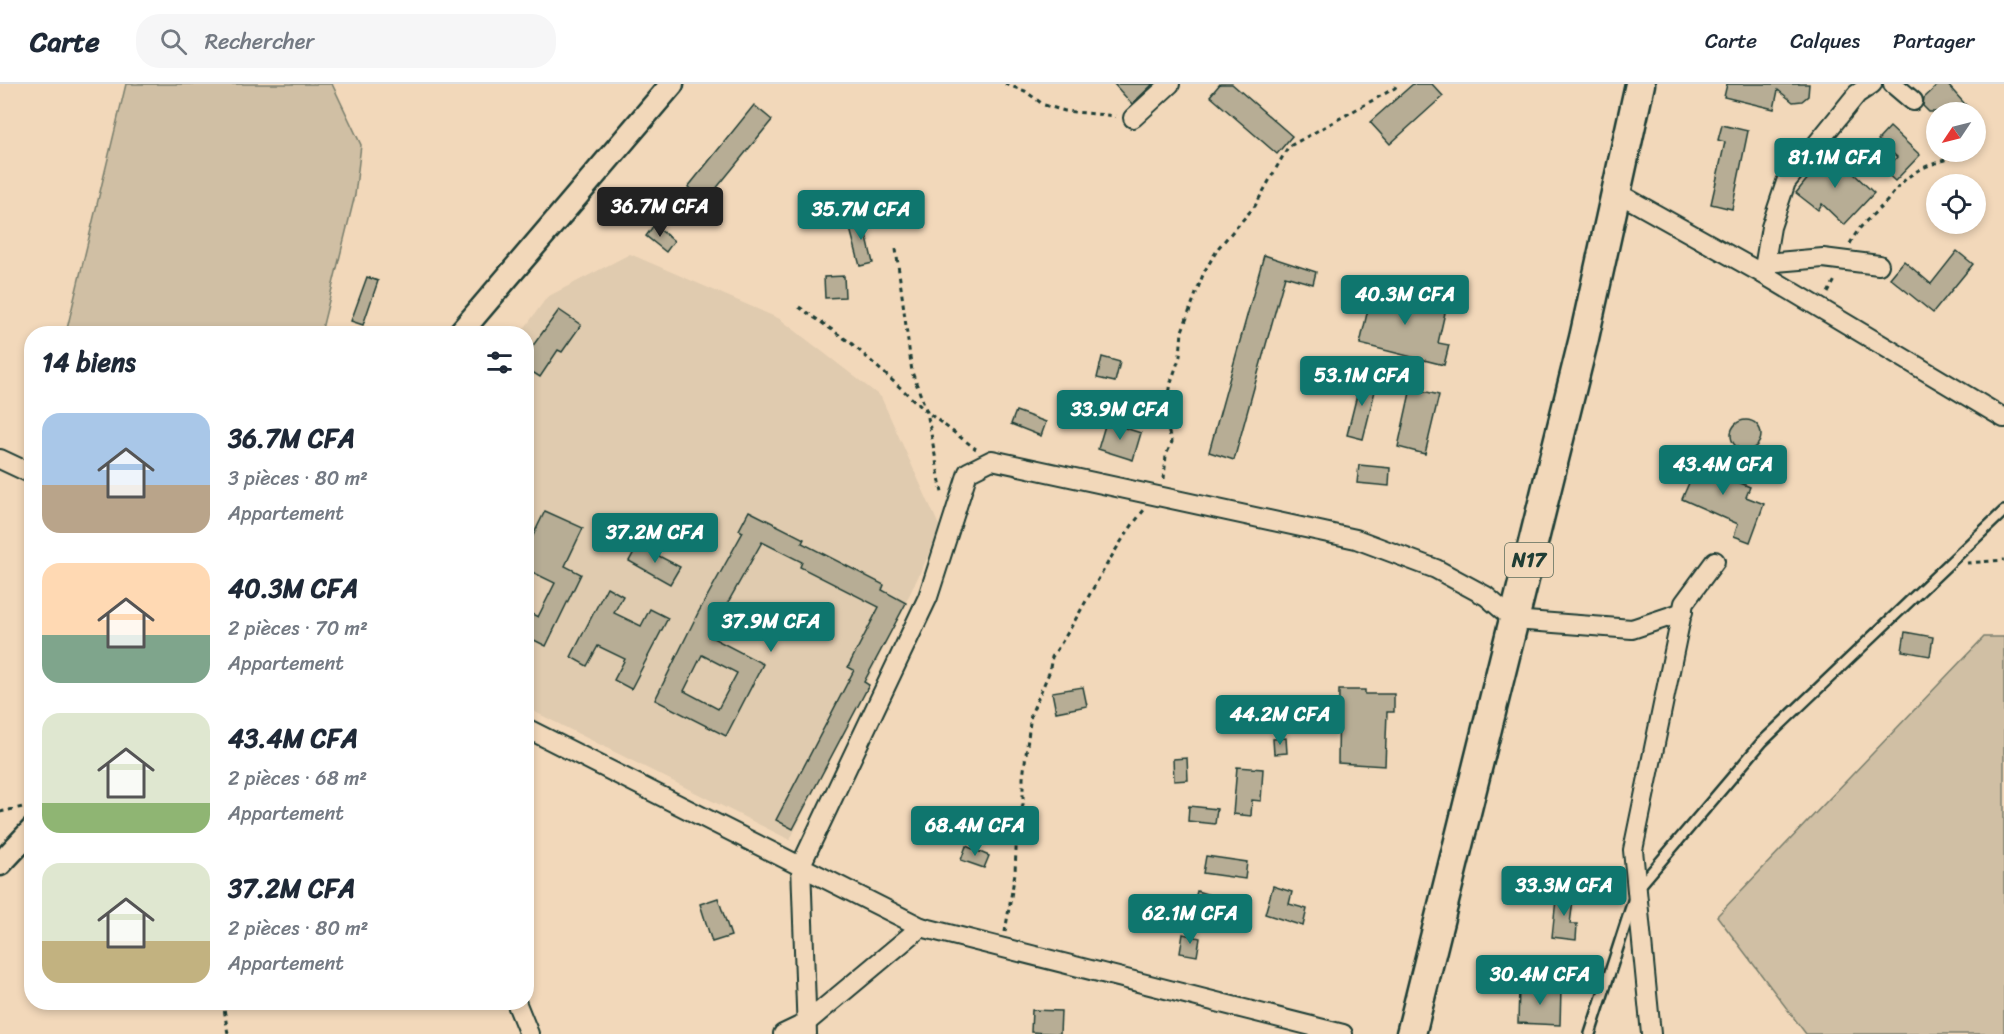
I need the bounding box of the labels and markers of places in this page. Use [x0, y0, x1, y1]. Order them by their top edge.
pin: 81.1M CFA [1766, 138, 1904, 189]
pin: 36.7M CFA [591, 187, 729, 238]
pin: 35.7M CFA [792, 190, 930, 241]
pin: 40.3M CFA [1336, 275, 1474, 326]
pin: 53.1M CFA [1293, 356, 1431, 407]
pin: 33.9M CFA [1051, 390, 1189, 441]
pin: 43.4M CFA [1654, 445, 1792, 496]
pin: 37.2M CFA [586, 513, 724, 564]
pin: 37.9M CFA [702, 602, 840, 653]
pin: 44.2M CFA [1211, 695, 1349, 746]
pin: 68.4M CFA [906, 806, 1044, 857]
pin: 33.3M CFA [1495, 866, 1633, 917]
pin: 62.1M CFA [1121, 894, 1259, 945]
pin: 30.4M CFA [1471, 955, 1609, 1006]

